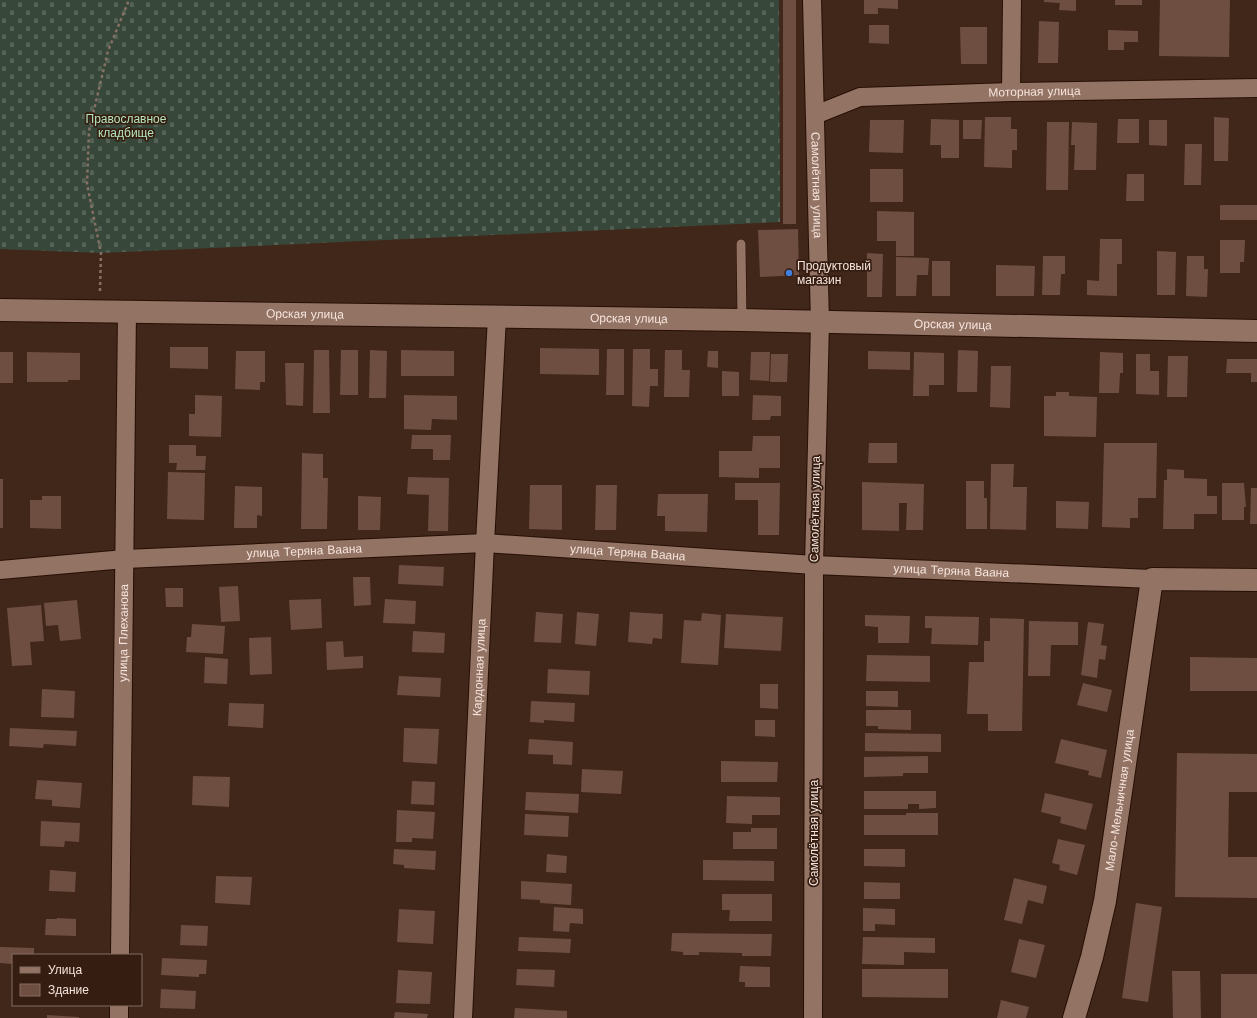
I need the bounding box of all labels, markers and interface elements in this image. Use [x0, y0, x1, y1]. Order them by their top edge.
street label: Моторная улица [988, 84, 1081, 100]
park label: Православное кладбище [86, 112, 167, 140]
street label: Самолётная улица [808, 132, 825, 239]
place label: Продуктовый магазин [797, 259, 871, 287]
marker: Продуктовый магазин [784, 268, 794, 278]
street label: Орская улица [266, 307, 344, 322]
street label: Орская улица [590, 311, 668, 326]
street label: Орская улица [914, 317, 992, 332]
street label: Самолётная улица [807, 455, 823, 562]
street label: улица Теряна Ваана [246, 541, 363, 561]
street label: улица Теряна Ваана [570, 542, 686, 563]
street label: улица Теряна Ваана [893, 561, 1010, 580]
street label: улица Плеханова [116, 584, 131, 682]
street label: Кардонная улица [470, 618, 488, 716]
street label: Мало-Мельничная улица [1102, 728, 1137, 872]
street label: Самолётная улица [807, 780, 821, 886]
legend [12, 954, 142, 1006]
text: Улица [48, 963, 82, 977]
text: Здание [48, 983, 89, 997]

